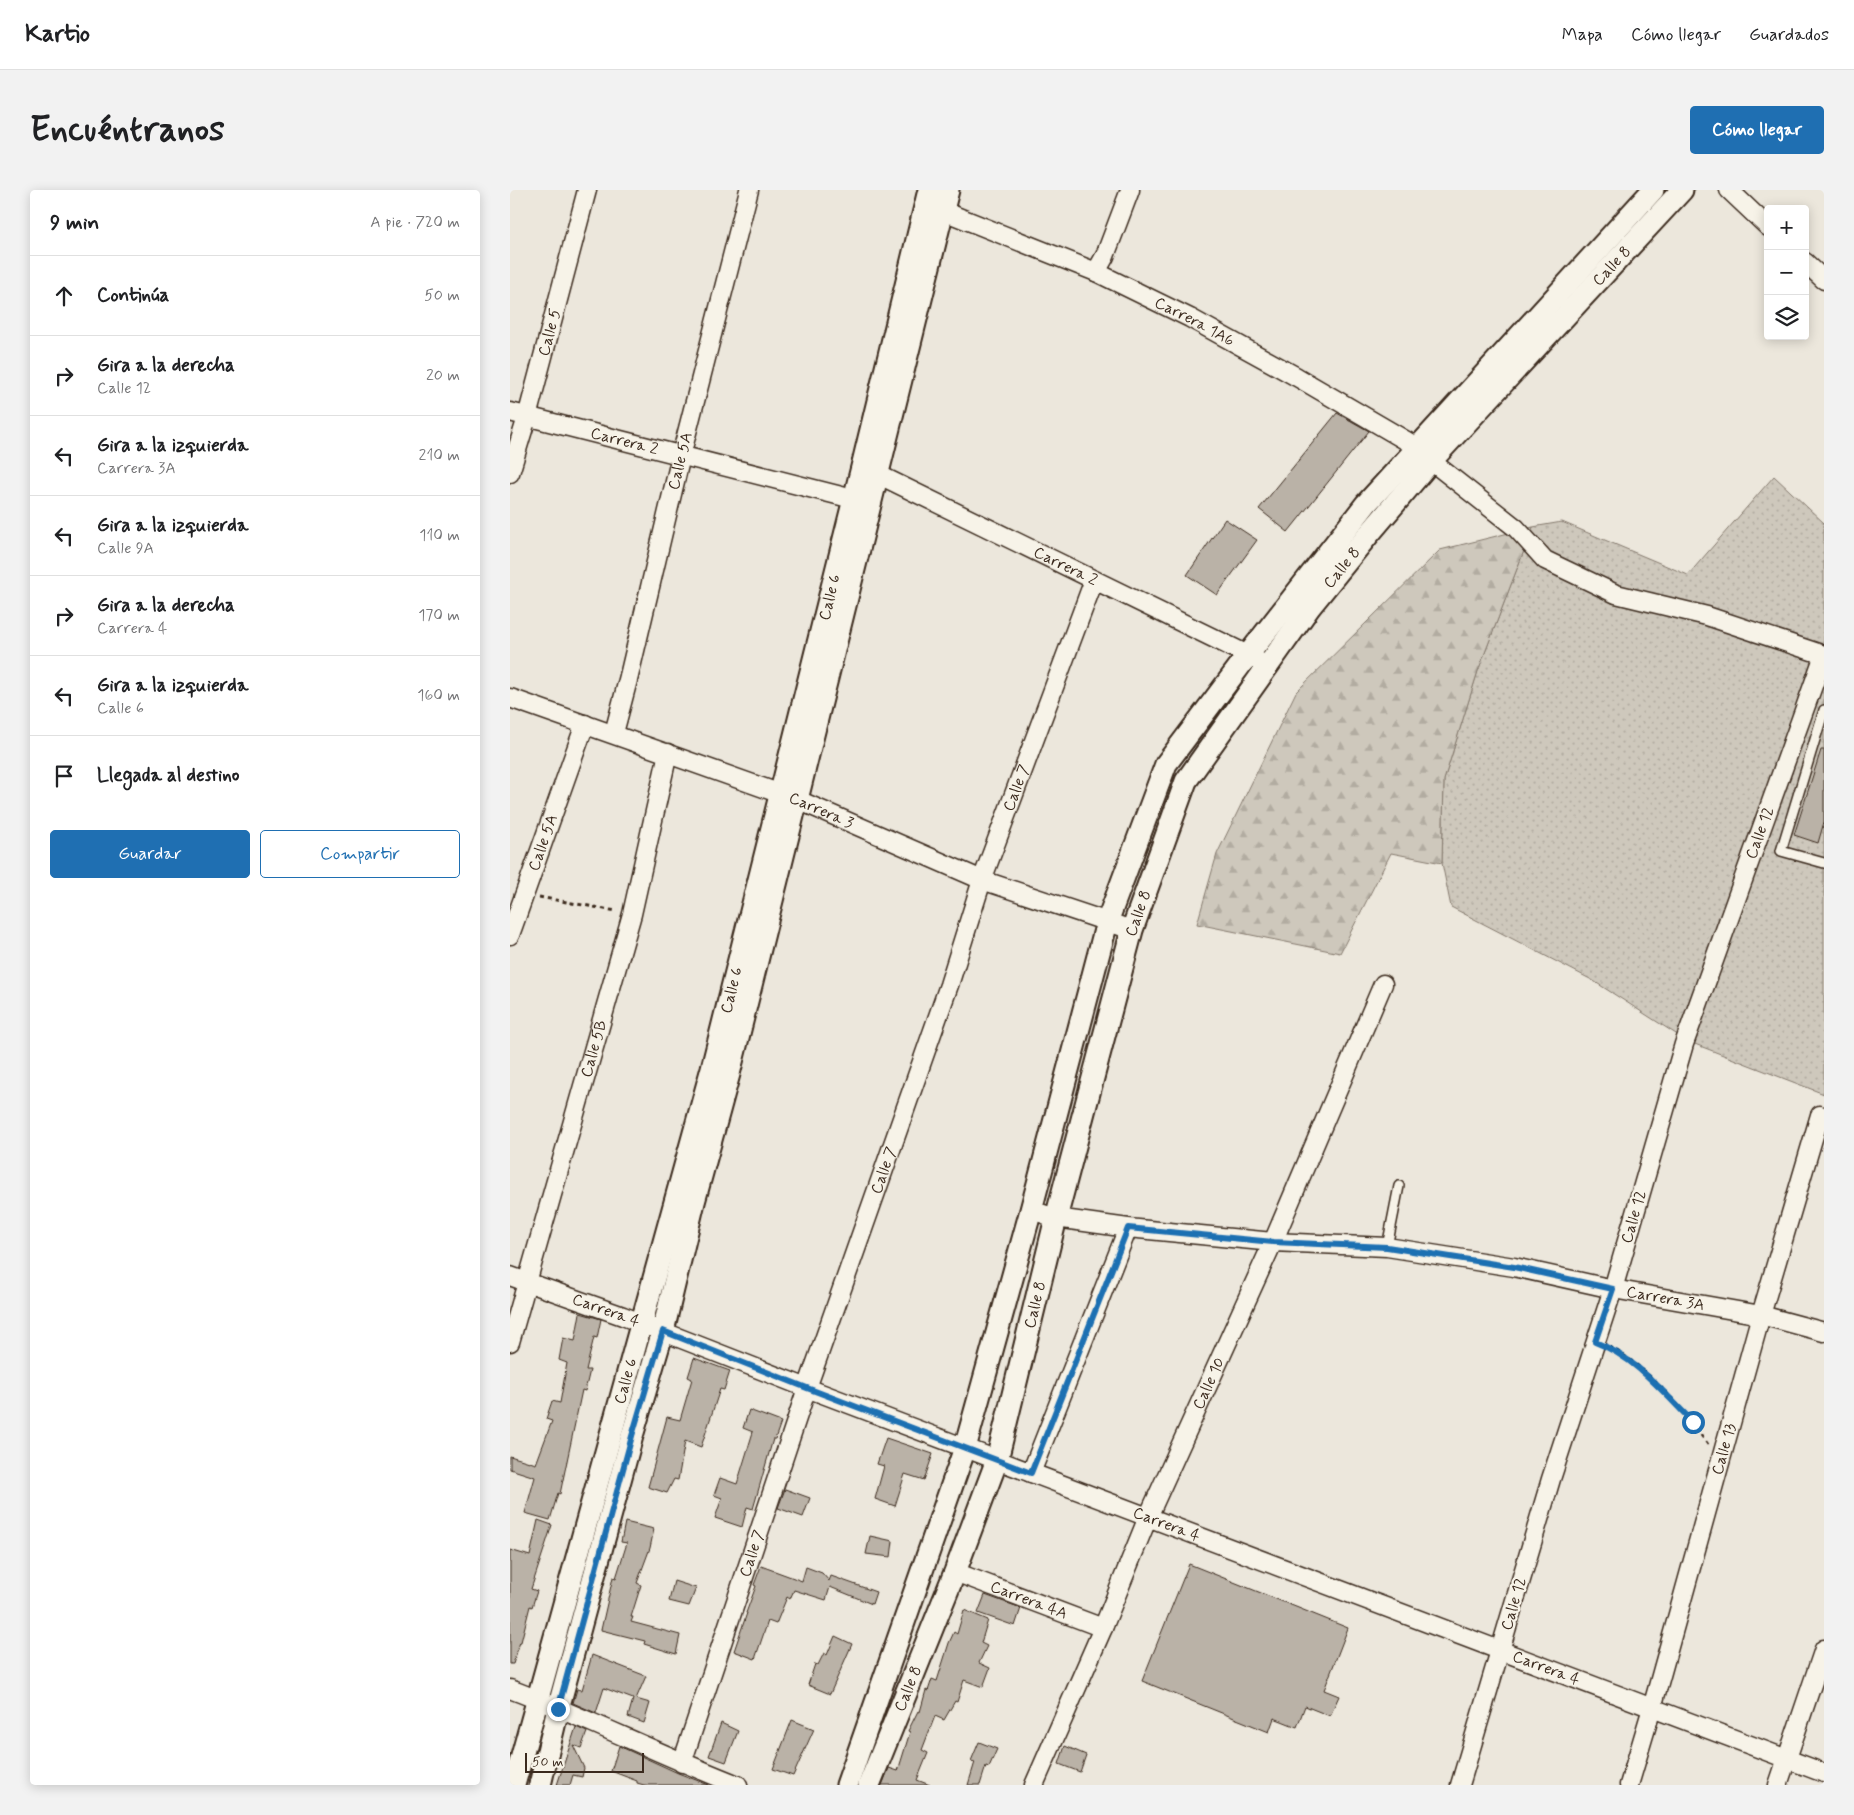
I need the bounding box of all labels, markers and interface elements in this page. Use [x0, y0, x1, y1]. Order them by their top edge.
text: Kartio [25, 19, 90, 50]
text: Mapa [1562, 23, 1603, 47]
text: Cómo llegar [1631, 23, 1721, 47]
text: Guardados [1749, 23, 1829, 47]
button: Cómo llegar [1690, 106, 1824, 154]
text: Encuéntranos [30, 107, 225, 153]
map controls [1764, 205, 1809, 340]
button: + [1764, 205, 1809, 250]
text: 9 min [50, 209, 99, 237]
text: A pie · 720 m [370, 212, 460, 233]
street label: Calle 8 [1588, 241, 1636, 291]
button: − [1764, 250, 1809, 295]
icon: ahead [50, 282, 78, 310]
text: Continúa [97, 283, 169, 308]
text: 50 m [424, 285, 460, 306]
street label: Carrera 1A6 [1151, 292, 1239, 351]
button: layers [1764, 295, 1809, 340]
street label: Calle 5 [533, 306, 566, 358]
text: Gira a la derecha [97, 353, 235, 378]
icon: right [50, 362, 78, 390]
text: 20 m [426, 365, 460, 386]
text: Calle 12 [97, 378, 151, 399]
street label: Carrera 2 [588, 422, 661, 460]
street label: Calle 5A [663, 430, 697, 492]
text: Gira a la izquierda [97, 433, 248, 458]
icon: left [50, 442, 78, 470]
text: 210 m [419, 445, 460, 466]
text: Carrera 3A [97, 458, 176, 479]
text: Gira a la izquierda [97, 513, 248, 538]
icon: left [50, 522, 78, 550]
text: 110 m [419, 525, 460, 546]
text: Calle 9A [97, 538, 154, 559]
street label: Carrera 2 [1030, 541, 1101, 591]
street label: Calle 8 [1319, 542, 1365, 593]
street label: Calle 6 [814, 572, 845, 623]
text: Gira a la derecha [97, 593, 235, 618]
icon: right [50, 602, 78, 630]
text: 170 m [418, 605, 460, 626]
text: Carrera 4 [97, 618, 167, 639]
text: Gira a la izquierda [97, 673, 248, 698]
icon: left [50, 682, 78, 710]
text: 160 m [417, 685, 460, 706]
text: Calle 6 [97, 698, 144, 719]
street label: Calle 7 [998, 761, 1035, 814]
icon: arrive [50, 762, 78, 790]
text: Llegada al destino [97, 763, 239, 788]
street label: Carrera 3 [786, 787, 857, 833]
street label: Calle 12 [1741, 804, 1779, 862]
street label: Calle 5A [523, 811, 563, 874]
button: Guardar [50, 830, 250, 878]
button: Compartir [260, 830, 460, 878]
street label: Calle 8 [1120, 887, 1156, 939]
street label: Calle 6 [716, 965, 747, 1016]
street label: Calle 5B [575, 1018, 612, 1080]
street label: Calle 7 [866, 1144, 902, 1197]
street label: Calle 12 [1616, 1188, 1652, 1246]
street label: Calle 8 [1019, 1279, 1051, 1331]
street label: Carrera 3A [1625, 1281, 1706, 1315]
street label: Carrera 4 [569, 1288, 643, 1332]
street label: Calle 10 [1188, 1354, 1230, 1413]
street label: Calle 6 [609, 1356, 642, 1407]
route start [1682, 1411, 1705, 1434]
street label: Calle 13 [1707, 1421, 1741, 1477]
street label: Carrera 4 [1130, 1502, 1203, 1546]
street label: Calle 7 [734, 1527, 770, 1580]
street label: Calle 12 [1496, 1575, 1532, 1633]
street label: Carrera 4A [987, 1576, 1070, 1624]
street label: Carrera 4 [1510, 1646, 1583, 1690]
street label: Calle 8 [889, 1662, 927, 1715]
route end [547, 1698, 570, 1721]
scale bar [525, 1750, 644, 1773]
text: 50 m [532, 1753, 563, 1771]

